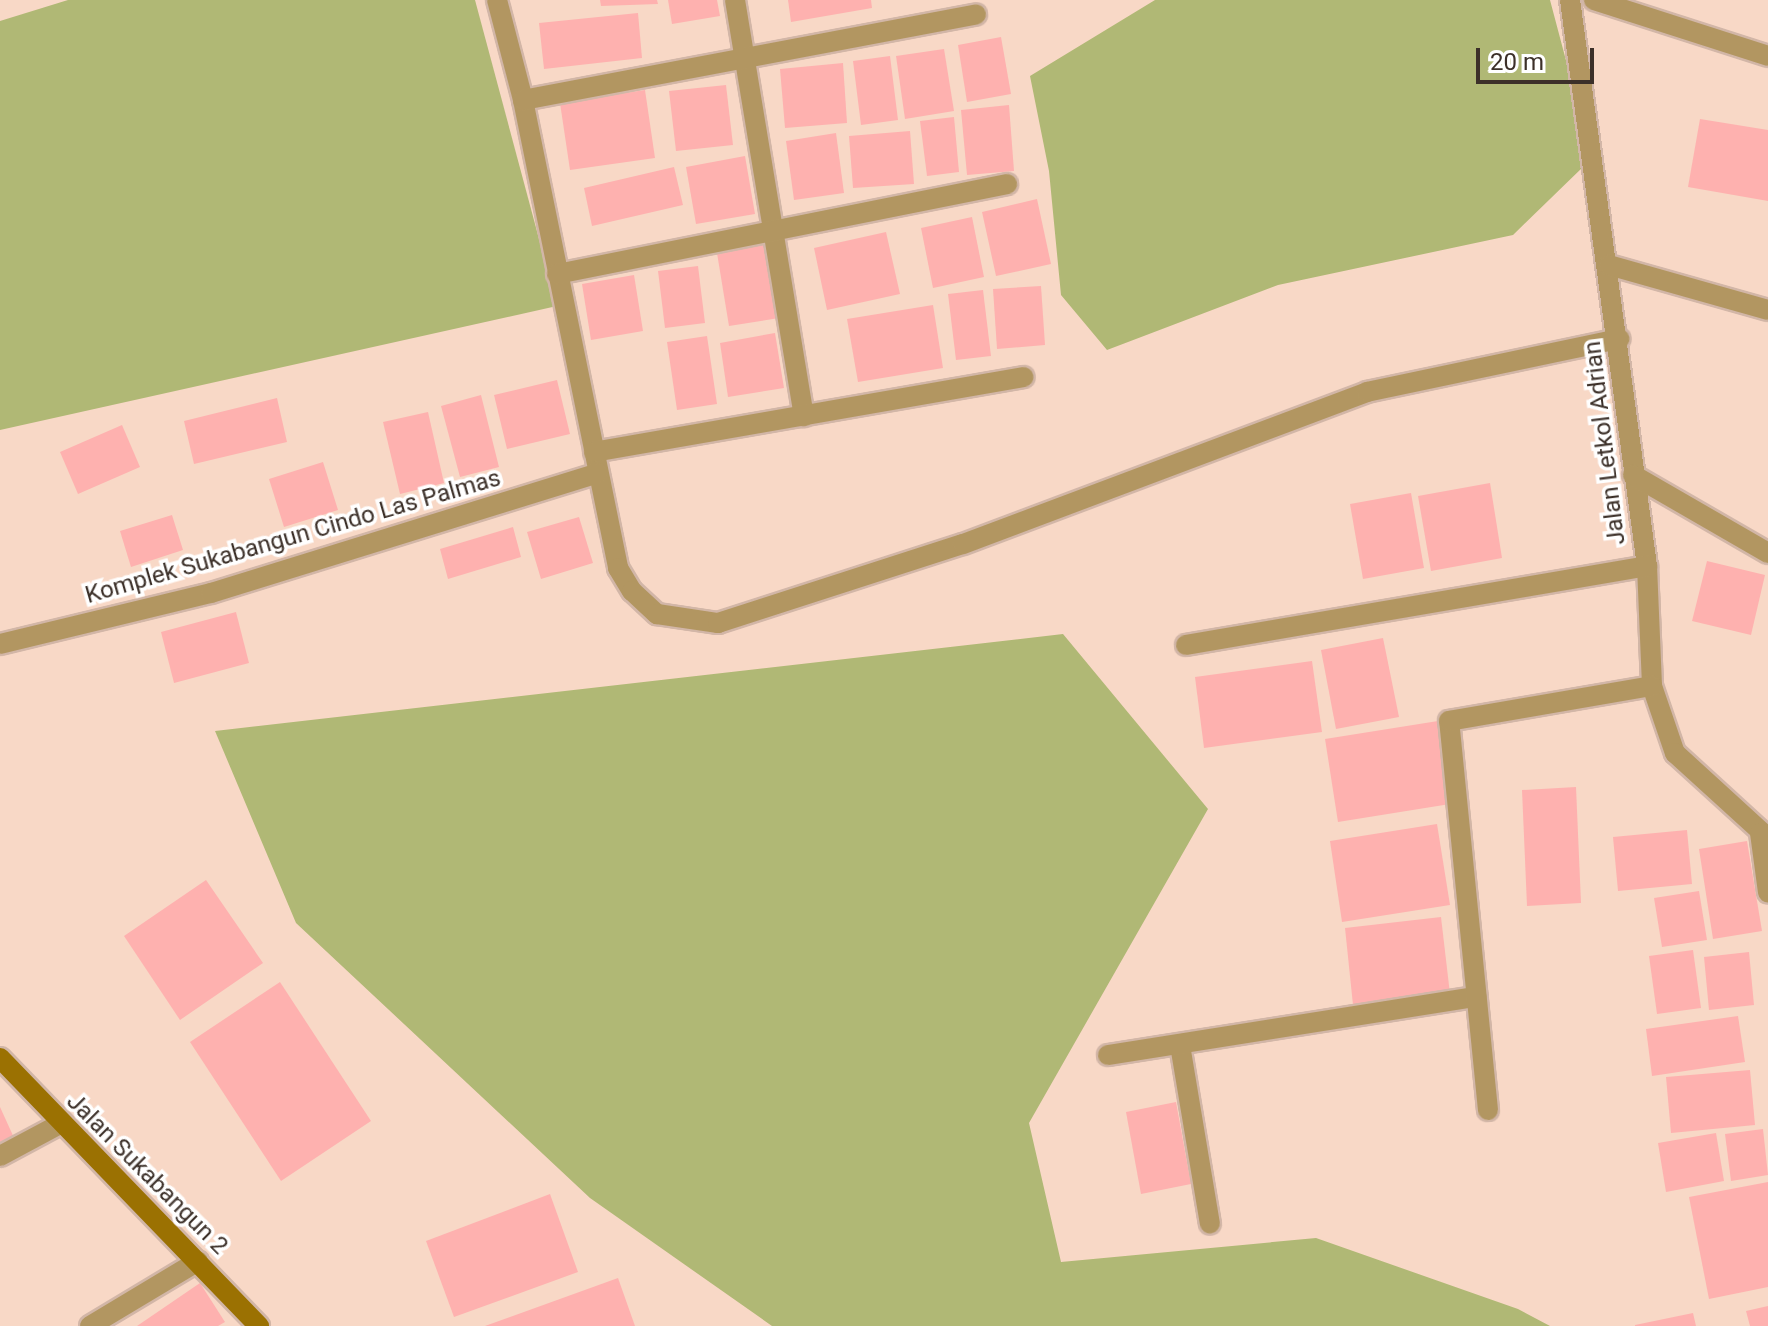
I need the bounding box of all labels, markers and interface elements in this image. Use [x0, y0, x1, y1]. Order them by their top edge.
scale bar [1480, 32, 1598, 82]
text: 20 m [1490, 48, 1544, 76]
street label: Jalan Letkol Adrian [1578, 340, 1632, 546]
street label: Komplek Sukabangun Cindo Las Palmas [82, 464, 504, 610]
street label: Jalan Sukabangun 2 [60, 1087, 234, 1261]

